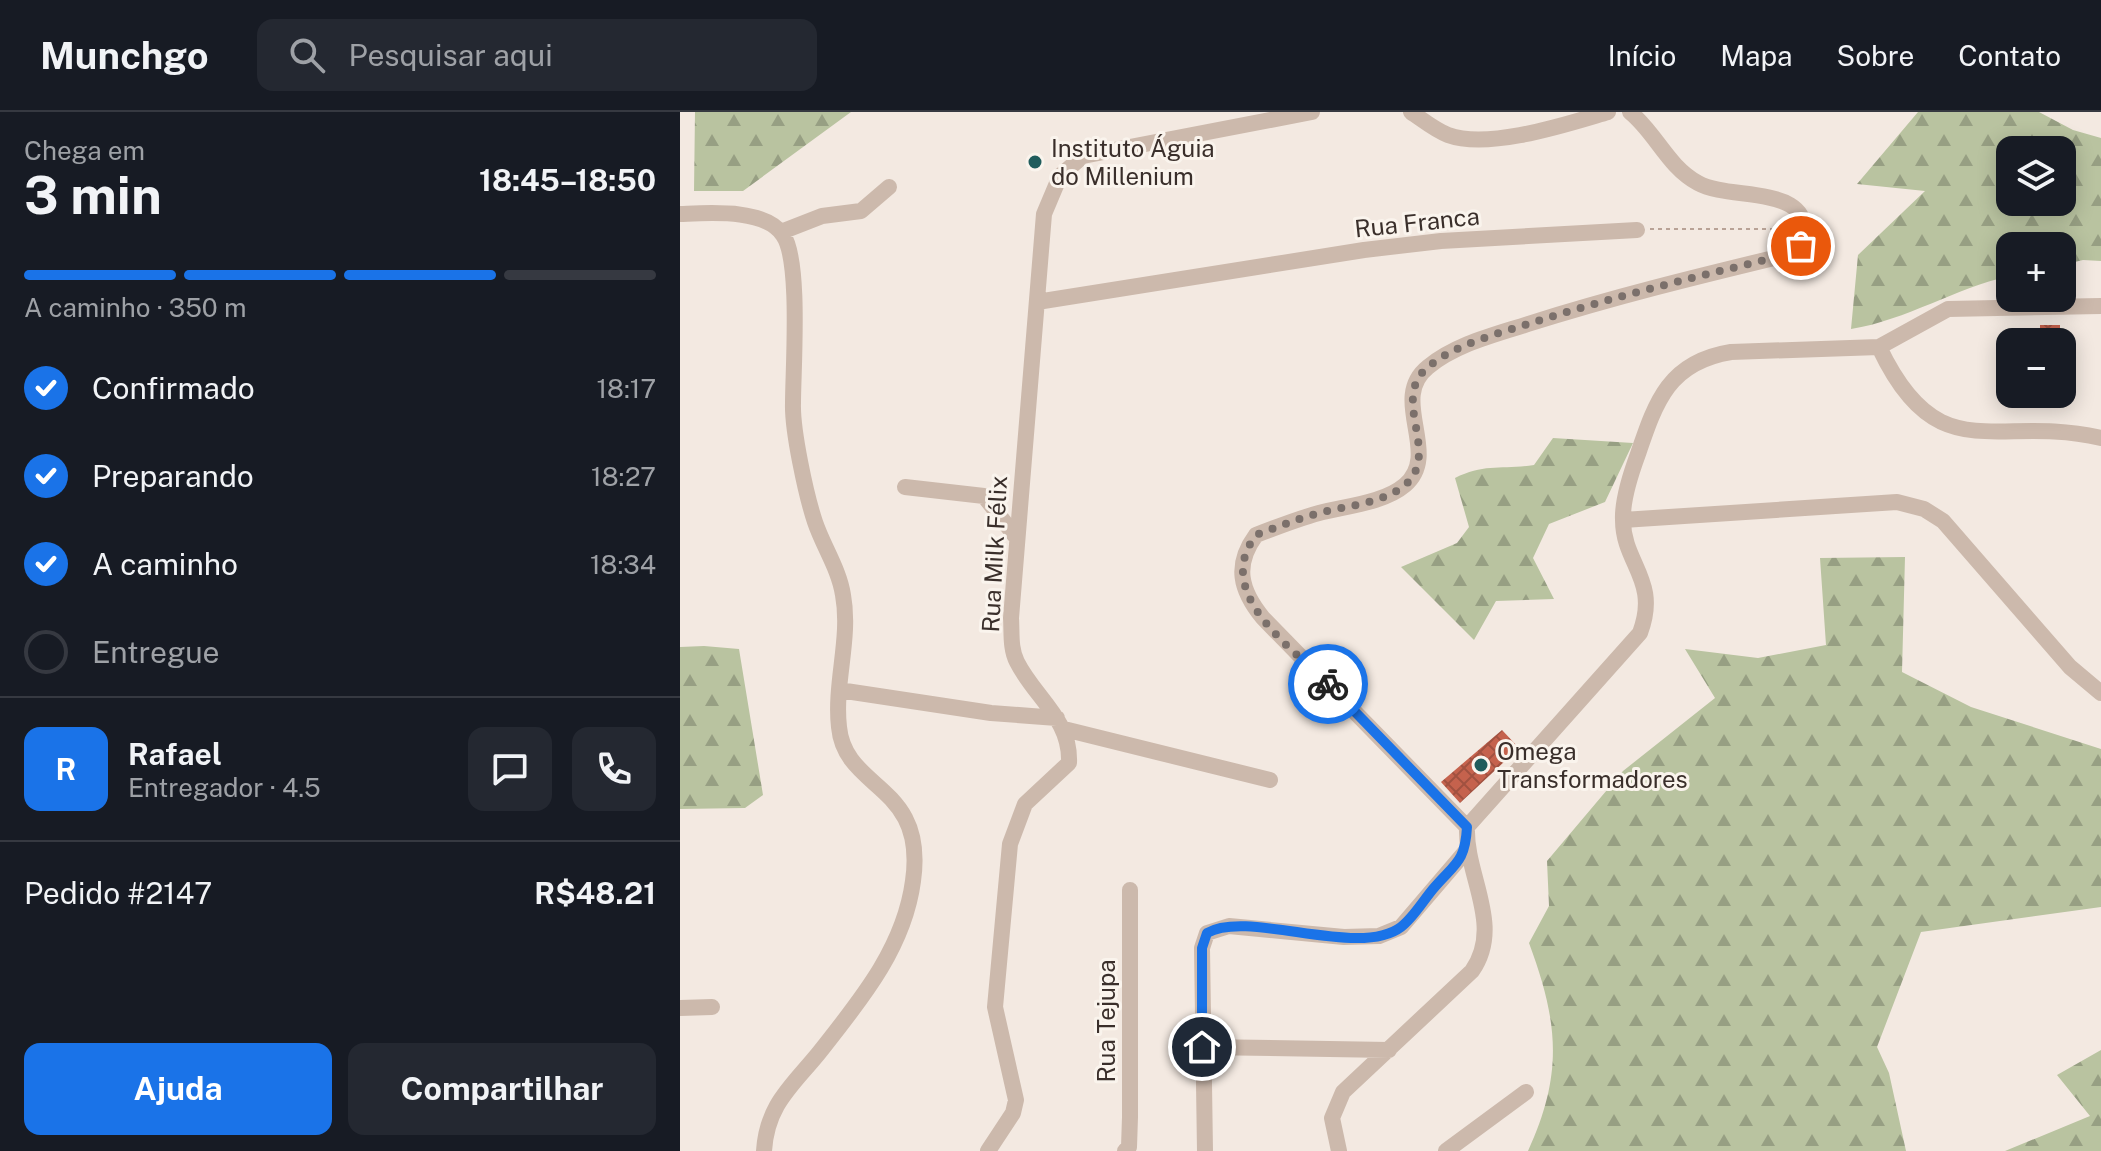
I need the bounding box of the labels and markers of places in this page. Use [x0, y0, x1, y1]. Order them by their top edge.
place label: Instituto Águia do Millenium [1051, 134, 1215, 190]
marker: Instituto Águia do Millenium [1026, 153, 1044, 171]
pin [1767, 212, 1835, 280]
place label: Omega Transformadores [1497, 737, 1688, 793]
marker: Omega Transformadores [1472, 756, 1490, 774]
pin [1168, 1013, 1236, 1081]

